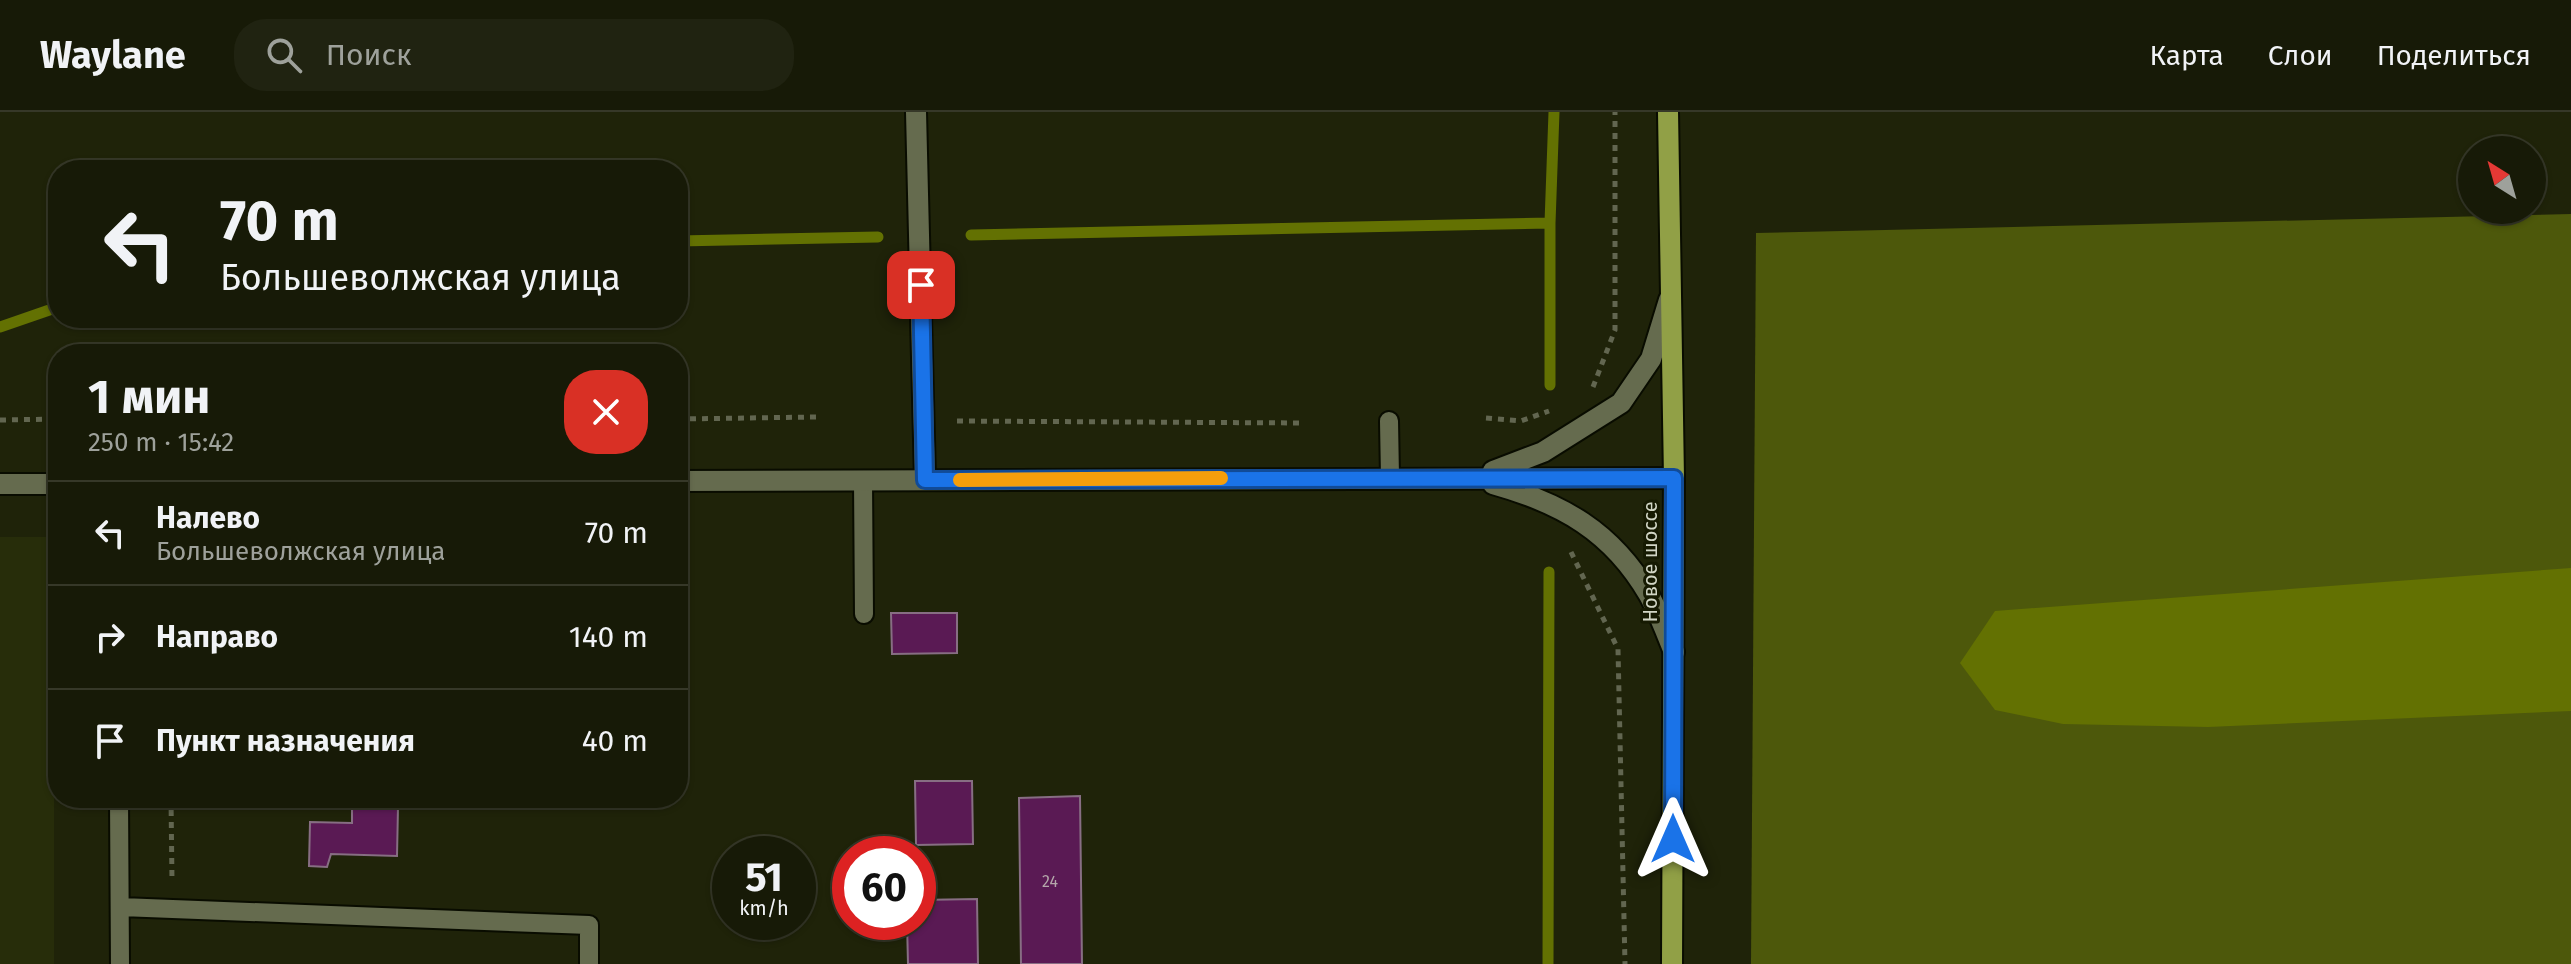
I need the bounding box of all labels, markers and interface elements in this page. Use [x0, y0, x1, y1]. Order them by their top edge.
search box [234, 19, 794, 91]
text: Waylane [40, 32, 186, 78]
icon: search [262, 33, 306, 77]
text: Поиск [326, 37, 412, 73]
text: Карта [2149, 39, 2224, 72]
text: Слои [2268, 39, 2333, 72]
text: Поделиться [2377, 39, 2531, 72]
north arrow [2458, 136, 2546, 224]
map controls [2458, 136, 2546, 224]
text: 70 m [220, 188, 339, 255]
icon: left [88, 192, 192, 296]
pin [887, 251, 955, 319]
text: Большеволжская улица [220, 256, 621, 300]
icon: arrive [899, 263, 943, 307]
text: 1 мин [88, 368, 210, 426]
button: close [564, 370, 648, 454]
text: 250 m · 15:42 [88, 427, 234, 458]
text: Налево [156, 500, 260, 536]
street label: Новое шоссе [1638, 501, 1662, 623]
icon: left [88, 511, 132, 555]
text: 70 m [585, 515, 648, 551]
text: Большеволжская улица [156, 536, 445, 567]
icon: right [88, 615, 132, 659]
text: Направо [156, 619, 278, 655]
text: 140 m [569, 619, 648, 655]
icon: arrive [88, 719, 132, 763]
text: Пункт назначения [156, 723, 415, 759]
text: 40 m [582, 723, 648, 759]
position arrow [1631, 797, 1715, 881]
speed limit sign: 60 [832, 836, 936, 940]
text: 51 [745, 854, 783, 902]
house number: 24 [1042, 872, 1058, 891]
text: km/h [739, 896, 789, 920]

